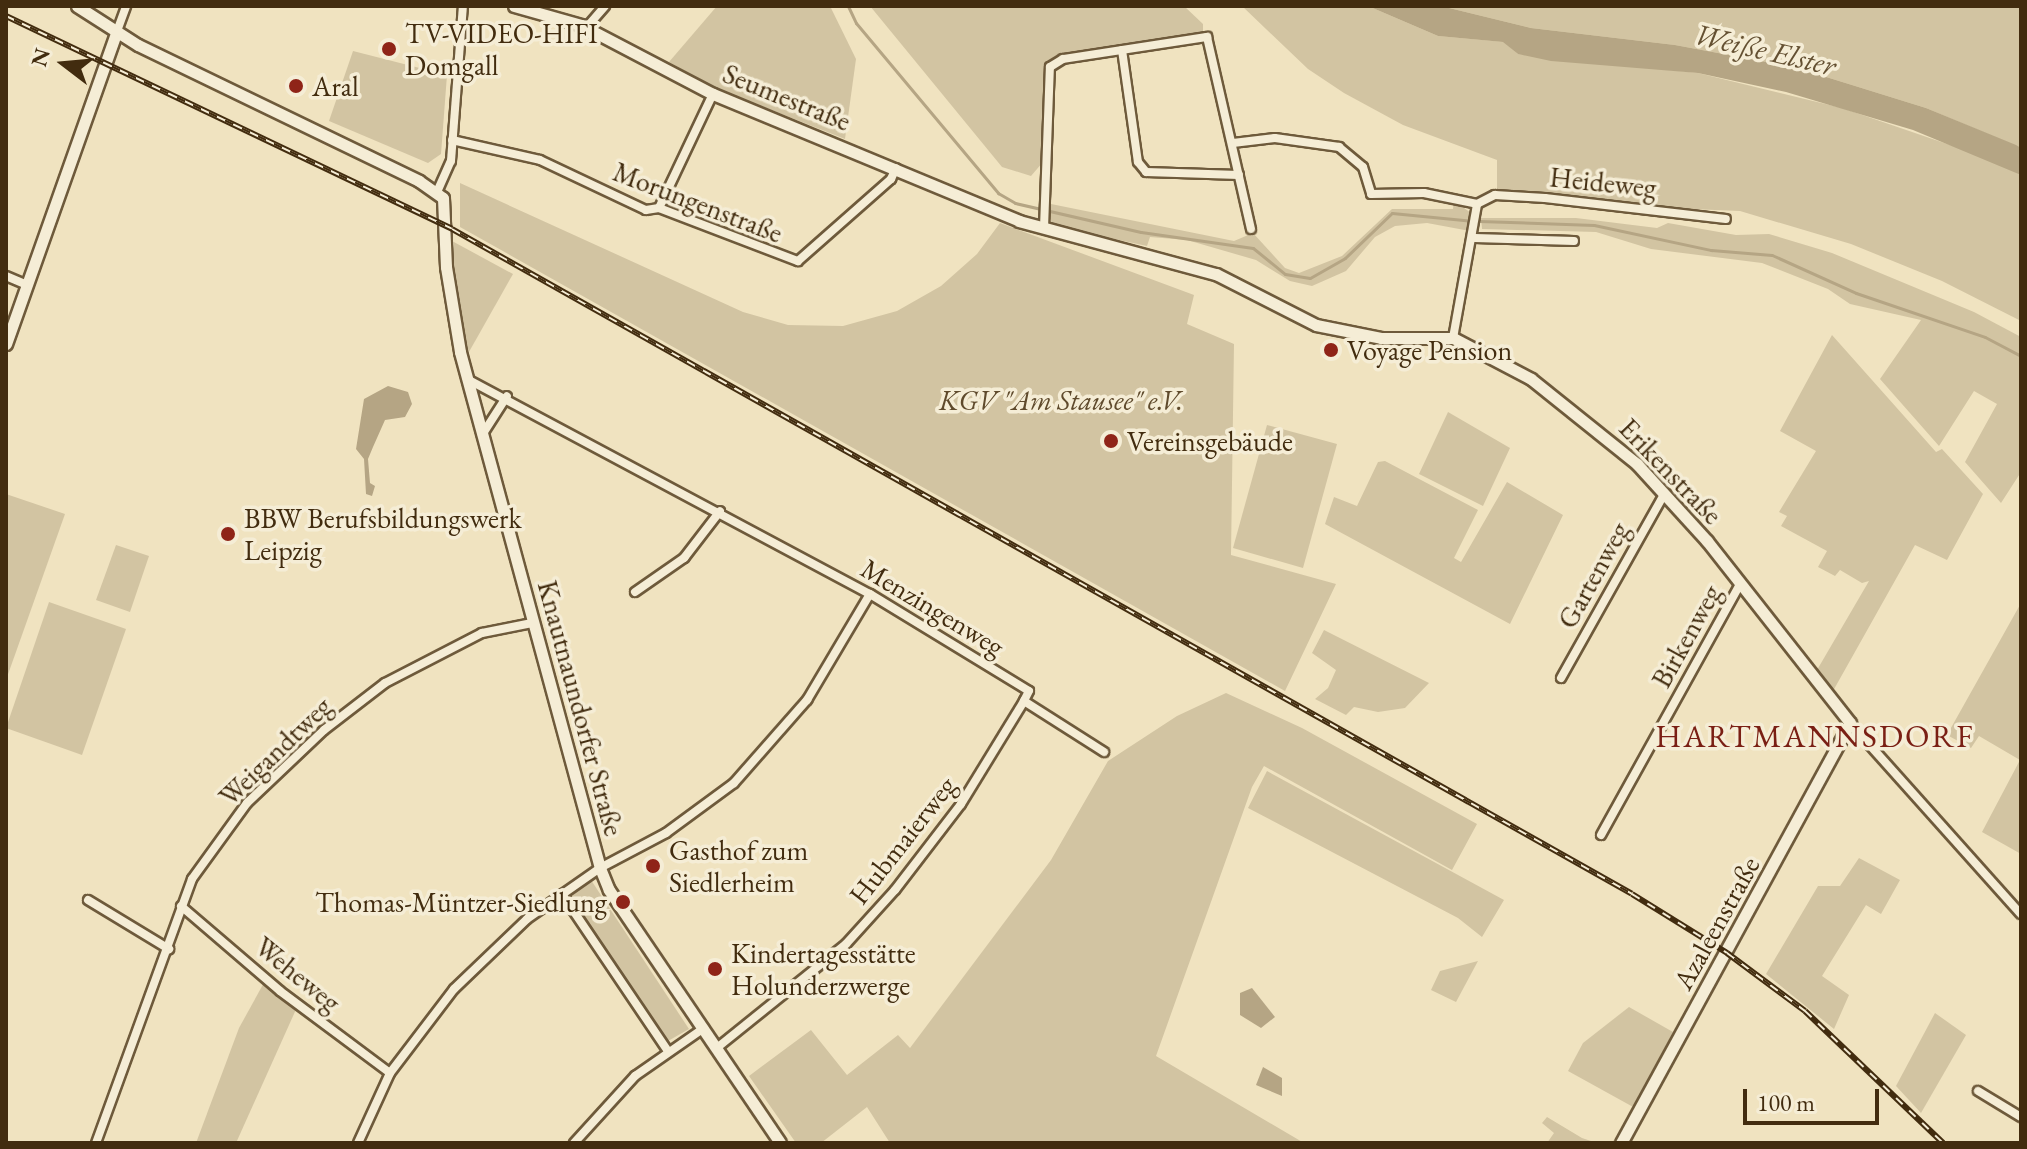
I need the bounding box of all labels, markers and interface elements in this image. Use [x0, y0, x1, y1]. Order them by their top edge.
place label: TV-VIDEO-HIFI Domgall [405, 16, 598, 82]
water label: Weiße Elster [1691, 16, 1839, 84]
north arrow [24, 24, 104, 104]
marker: TV-VIDEO-HIFI Domgall [380, 40, 398, 58]
text: N [24, 45, 57, 70]
street label: Seumestraße [718, 56, 856, 138]
place label: Aral [312, 69, 359, 103]
marker: Aral [287, 77, 305, 95]
street label: Morungenstraße [609, 154, 787, 250]
street label: Heideweg [1548, 160, 1658, 204]
place label: Voyage Pension [1347, 333, 1512, 367]
marker: Voyage Pension [1322, 341, 1340, 359]
park label: KGV "Am Stausee" e.V. [939, 383, 1183, 417]
street label: Erikenstraße [1612, 411, 1730, 531]
place label: Vereinsgebäude [1127, 424, 1293, 458]
marker: Vereinsgebäude [1102, 432, 1120, 450]
place label: BBW Berufsbildungswerk Leipzig [244, 501, 522, 567]
street label: Gartenweg [1550, 516, 1636, 634]
marker: BBW Berufsbildungswerk Leipzig [219, 525, 237, 543]
street label: Menzingenweg [855, 551, 1011, 663]
street label: Knautnaundorfer Straße [531, 577, 631, 839]
street label: Birkenweg [1644, 579, 1728, 693]
street label: Weigandtweg [212, 689, 338, 813]
district label: HARTMANNSDORF [1655, 717, 1975, 755]
street label: Hubmaierweg [842, 769, 962, 911]
place label: Gasthof zum Siedlerheim [669, 833, 808, 899]
street label: Azaleenstraße [1666, 851, 1766, 995]
marker: Gasthof zum Siedlerheim [644, 857, 662, 875]
place label: Thomas-Müntzer-Siedlung [315, 885, 607, 919]
marker: Thomas-Müntzer-Siedlung [614, 893, 632, 911]
street label: Weheweg [248, 929, 348, 1019]
place label: Kindertagesstätte Holunderzwerge [731, 936, 916, 1002]
marker: Kindertagesstätte Holunderzwerge [706, 960, 724, 978]
scale bar [1747, 1073, 1883, 1123]
text: 100 m [1757, 1087, 1815, 1118]

